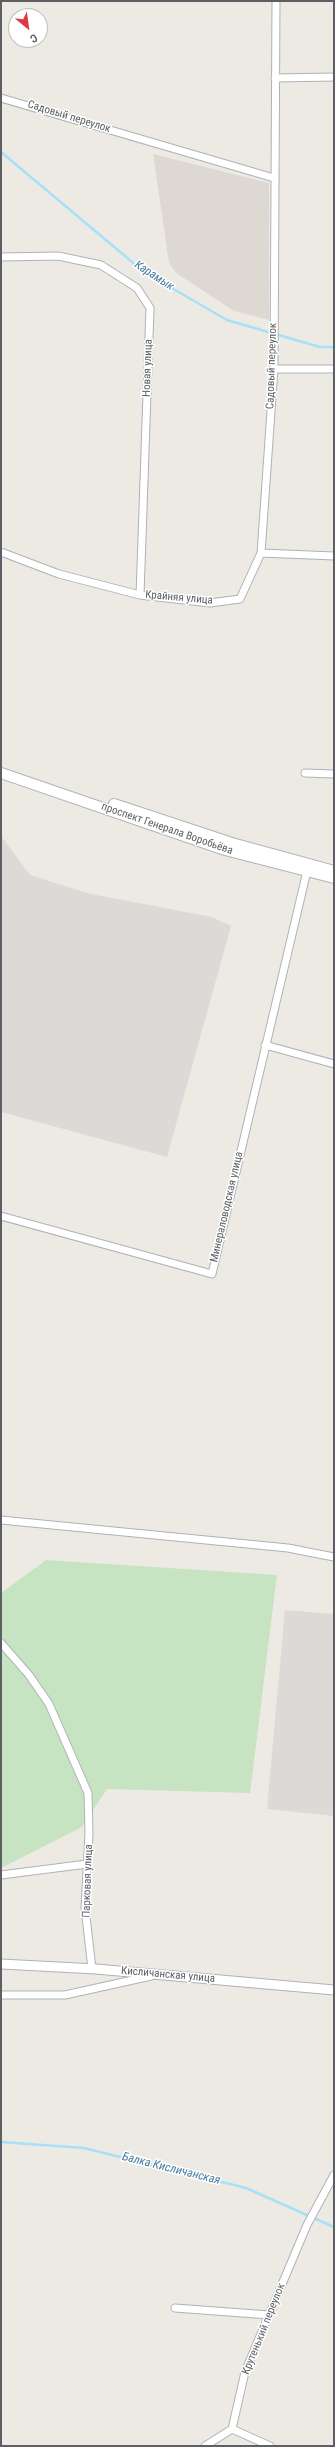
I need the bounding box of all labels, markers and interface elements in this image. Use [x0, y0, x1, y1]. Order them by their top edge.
north arrow [8, 8, 48, 48]
text: С [28, 31, 39, 45]
street label: Садовый переулок [26, 98, 112, 136]
water label: Карамык [131, 258, 177, 294]
street label: Садовый переулок [264, 323, 280, 409]
street label: Новая улица [140, 339, 156, 397]
street label: Крайняя улица [145, 588, 213, 608]
street label: проспект Генерала Воробьёва [100, 800, 234, 858]
street label: Минераловодская улица [208, 1150, 246, 1264]
street label: Парковая улица [80, 1844, 96, 1918]
street label: Кисличанская улица [121, 1964, 215, 1986]
water label: Балка Кисличанская [120, 2150, 222, 2188]
street label: Крутенький переулок [240, 2281, 288, 2377]

